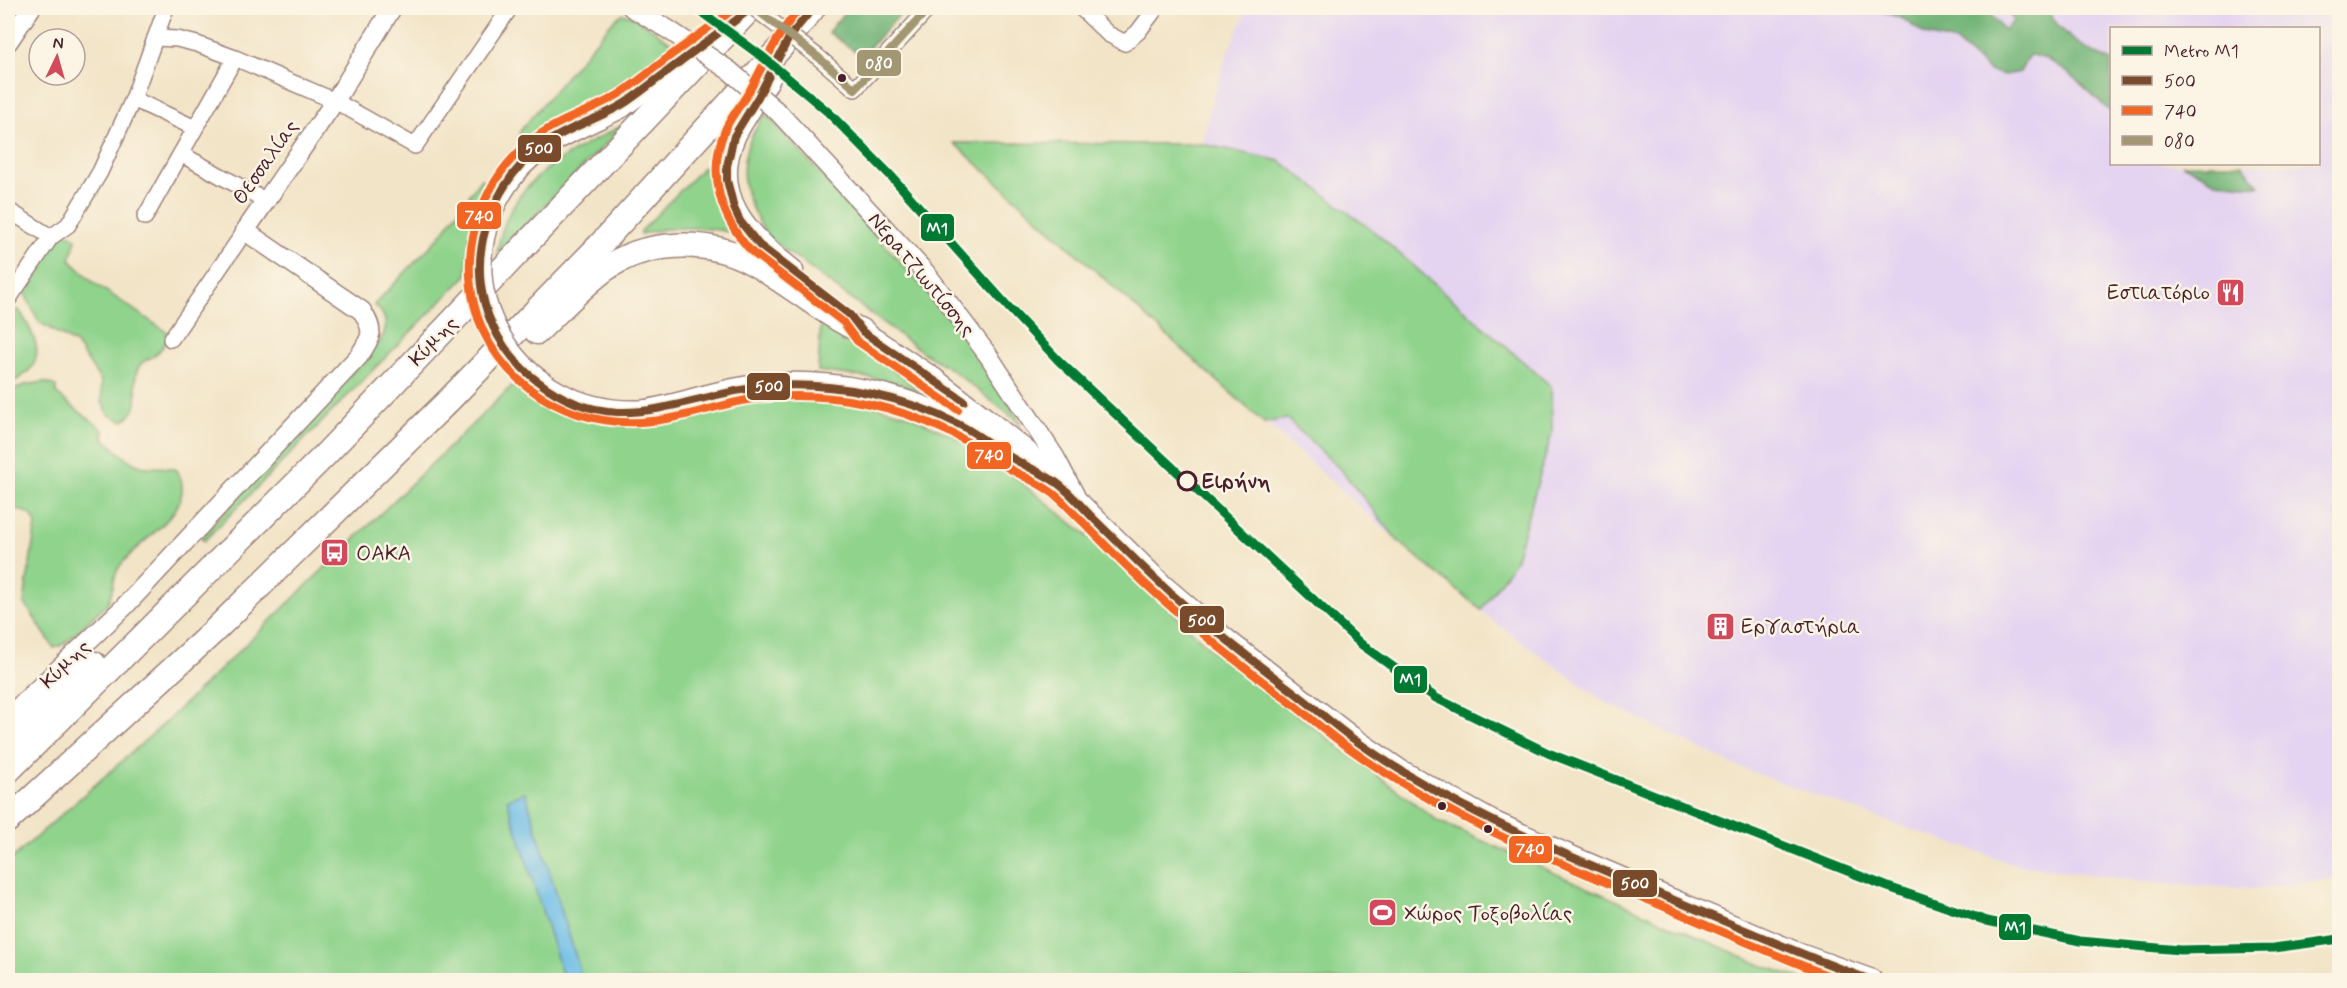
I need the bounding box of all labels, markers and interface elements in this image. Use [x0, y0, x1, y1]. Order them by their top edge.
north arrow [27, 27, 87, 87]
legend [2110, 27, 2320, 165]
text: N [52, 33, 64, 54]
text: Metro Μ1 [2164, 40, 2239, 64]
line badge: 080 [856, 49, 902, 77]
text: 080 [865, 54, 893, 75]
text: 500 [2164, 70, 2196, 94]
unlabelled marker [836, 72, 848, 84]
text: 740 [2164, 100, 2197, 124]
street label: Θεσσαλίας [226, 114, 305, 211]
text: 080 [2164, 130, 2195, 154]
line badge: 500 [517, 134, 562, 163]
text: 500 [525, 139, 553, 160]
line badge: 740 [456, 201, 502, 230]
text: 740 [464, 207, 494, 228]
street label: Νερατζιωτίσσης [861, 207, 981, 343]
line badge: Μ1 [920, 213, 955, 242]
text: Μ1 [926, 219, 948, 240]
restaurant icon: Εστιατόριο [2215, 276, 2247, 308]
place label: Εστιατόριο [2107, 279, 2210, 307]
street label: Κύμης [403, 310, 465, 373]
line badge: 500 [746, 372, 791, 401]
text: 500 [755, 377, 783, 398]
line badge: 740 [966, 441, 1012, 470]
text: 740 [974, 446, 1004, 467]
place label: Ειρήνη [1202, 468, 1271, 496]
marker: Ειρήνη [1177, 471, 1197, 491]
bus stop icon: ΟΑΚΑ [319, 537, 351, 569]
place label: ΟΑΚΑ [356, 540, 411, 568]
line badge: 500 [1179, 605, 1225, 634]
building icon: Εργαστήρια [1704, 610, 1736, 642]
text: 500 [1188, 611, 1216, 632]
place label: Εργαστήρια [1741, 613, 1860, 641]
street label: Κύμης [34, 634, 97, 696]
line badge: Μ1 [1393, 665, 1428, 694]
text: Μ1 [1399, 670, 1421, 691]
unlabelled marker [1436, 800, 1448, 812]
unlabelled marker [1482, 823, 1494, 835]
line badge: 740 [1508, 835, 1553, 864]
text: 740 [1515, 840, 1545, 861]
line badge: 500 [1612, 869, 1658, 898]
text: 500 [1621, 874, 1649, 895]
sports icon: Χώρος Τοξοβολίας [1367, 897, 1399, 929]
place label: Χώρος Τοξοβολίας [1404, 900, 1572, 928]
line badge: Μ1 [1998, 913, 2032, 941]
text: Μ1 [2004, 918, 2026, 939]

